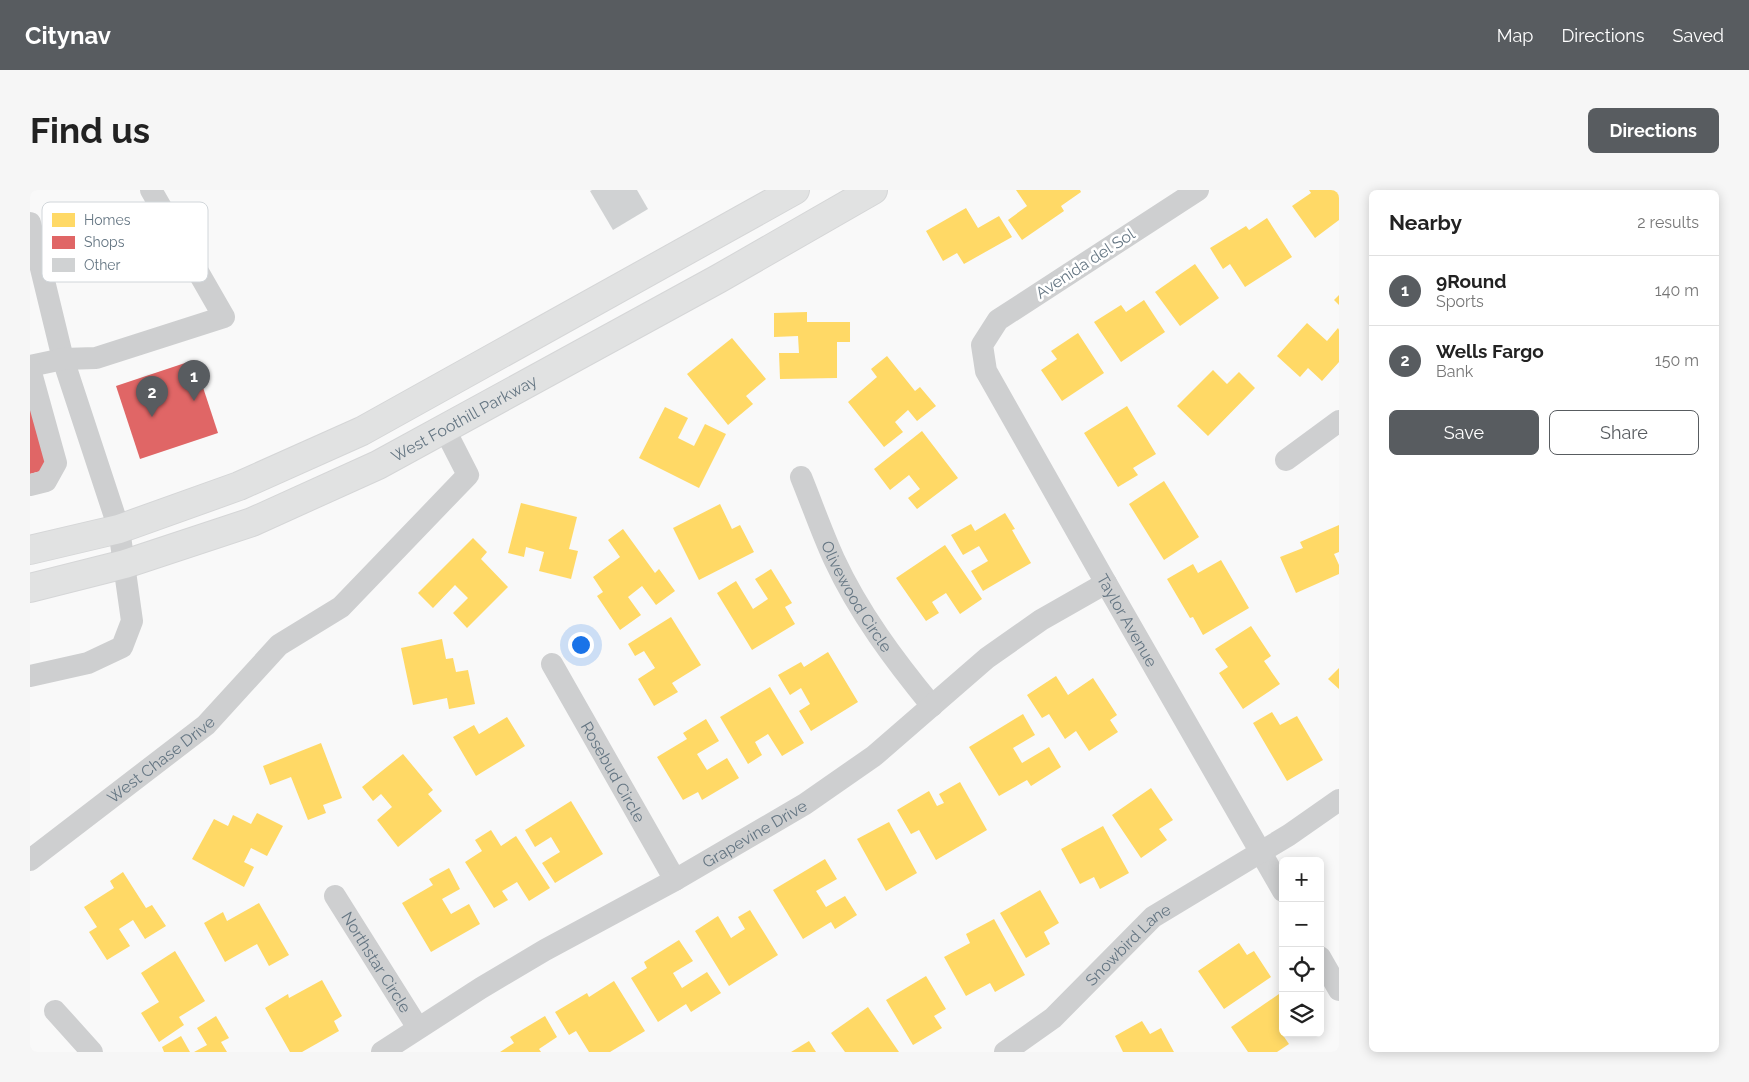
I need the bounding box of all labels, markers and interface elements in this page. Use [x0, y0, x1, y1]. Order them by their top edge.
text: Citynav [25, 21, 111, 50]
text: Map [1497, 25, 1533, 46]
text: Directions [1561, 25, 1645, 46]
text: Saved [1673, 25, 1724, 46]
button: Directions [1588, 108, 1719, 153]
text: Find us [30, 110, 150, 151]
legend [42, 202, 208, 282]
text: Nearby [1389, 210, 1462, 235]
text: Homes [84, 212, 131, 228]
text: 2 results [1637, 213, 1699, 232]
street label: Avenida del Sol [1032, 224, 1139, 303]
text: Shops [84, 234, 125, 250]
text: Other [84, 257, 121, 273]
text: 9Round [1436, 270, 1506, 292]
text: 1 [1401, 281, 1409, 300]
text: 140 m [1655, 281, 1699, 300]
text: Sports [1436, 292, 1484, 311]
text: Wells Fargo [1436, 340, 1544, 362]
text: 2 [1400, 351, 1410, 370]
text: 150 m [1655, 351, 1699, 370]
pin: 1 [178, 360, 210, 401]
text: Bank [1436, 362, 1473, 381]
street label: West Foothill Parkway [388, 371, 541, 466]
pin: 2 [136, 376, 168, 417]
button: Save [1389, 410, 1539, 455]
button: Share [1549, 410, 1699, 455]
street label: Olivewood Circle [817, 538, 896, 656]
street label: Taylor Avenue [1093, 571, 1161, 670]
your location [568, 632, 594, 658]
street label: West Chase Drive [104, 713, 219, 807]
street label: Rosebud Circle [577, 718, 649, 826]
street label: Grapevine Drive [699, 796, 810, 872]
map controls [1279, 857, 1324, 1037]
button: + [1279, 857, 1324, 902]
street label: Snowbird Lane [1082, 900, 1174, 990]
button: − [1279, 902, 1324, 947]
street label: Northstar Circle [337, 908, 415, 1016]
button: locate [1279, 947, 1324, 992]
button: layers [1279, 992, 1324, 1037]

